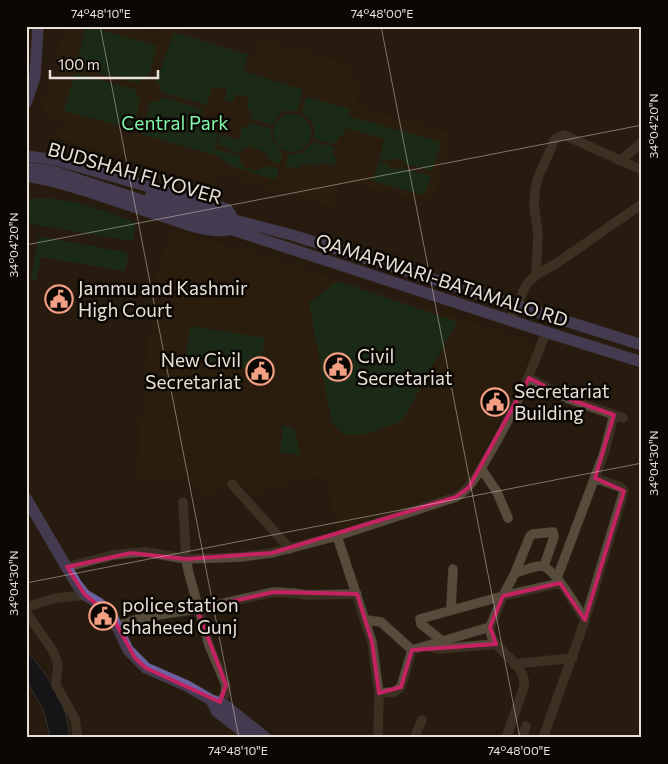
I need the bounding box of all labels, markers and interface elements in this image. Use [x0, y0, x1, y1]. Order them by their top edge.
text: 74°48'10"E [71, 6, 131, 20]
text: 74°48'00"E [351, 6, 413, 20]
scale bar [50, 48, 158, 80]
text: 100 m [58, 55, 100, 73]
text: 34°04'20"N [646, 93, 660, 159]
park label: Central Park [121, 111, 229, 134]
street label: BUDSHAH FLYOVER [45, 137, 225, 208]
text: 34°04'20"N [6, 212, 20, 278]
street label: QAMARWARI-BATAMALO RD [313, 228, 571, 331]
place label: Jammu and Kashmir High Court [78, 276, 248, 321]
public building icon: Jammu and Kashmir High Court [44, 284, 74, 314]
place label: Civil Secretariat [357, 344, 453, 389]
place label: New Civil Secretariat [145, 348, 241, 393]
public building icon: Civil Secretariat [323, 352, 353, 382]
public building icon: New Civil Secretariat [245, 356, 275, 386]
place label: Secretariat Building [514, 379, 610, 424]
public building icon: Secretariat Building [480, 387, 510, 417]
text: 34°04'30"N [646, 430, 660, 496]
text: 34°04'30"N [6, 550, 20, 616]
place label: police station shaheed Gunj [122, 593, 239, 638]
public building icon: police station shaheed Gunj [88, 601, 118, 631]
text: 74°48'10"E [208, 743, 268, 757]
text: 74°48'00"E [488, 743, 550, 757]

